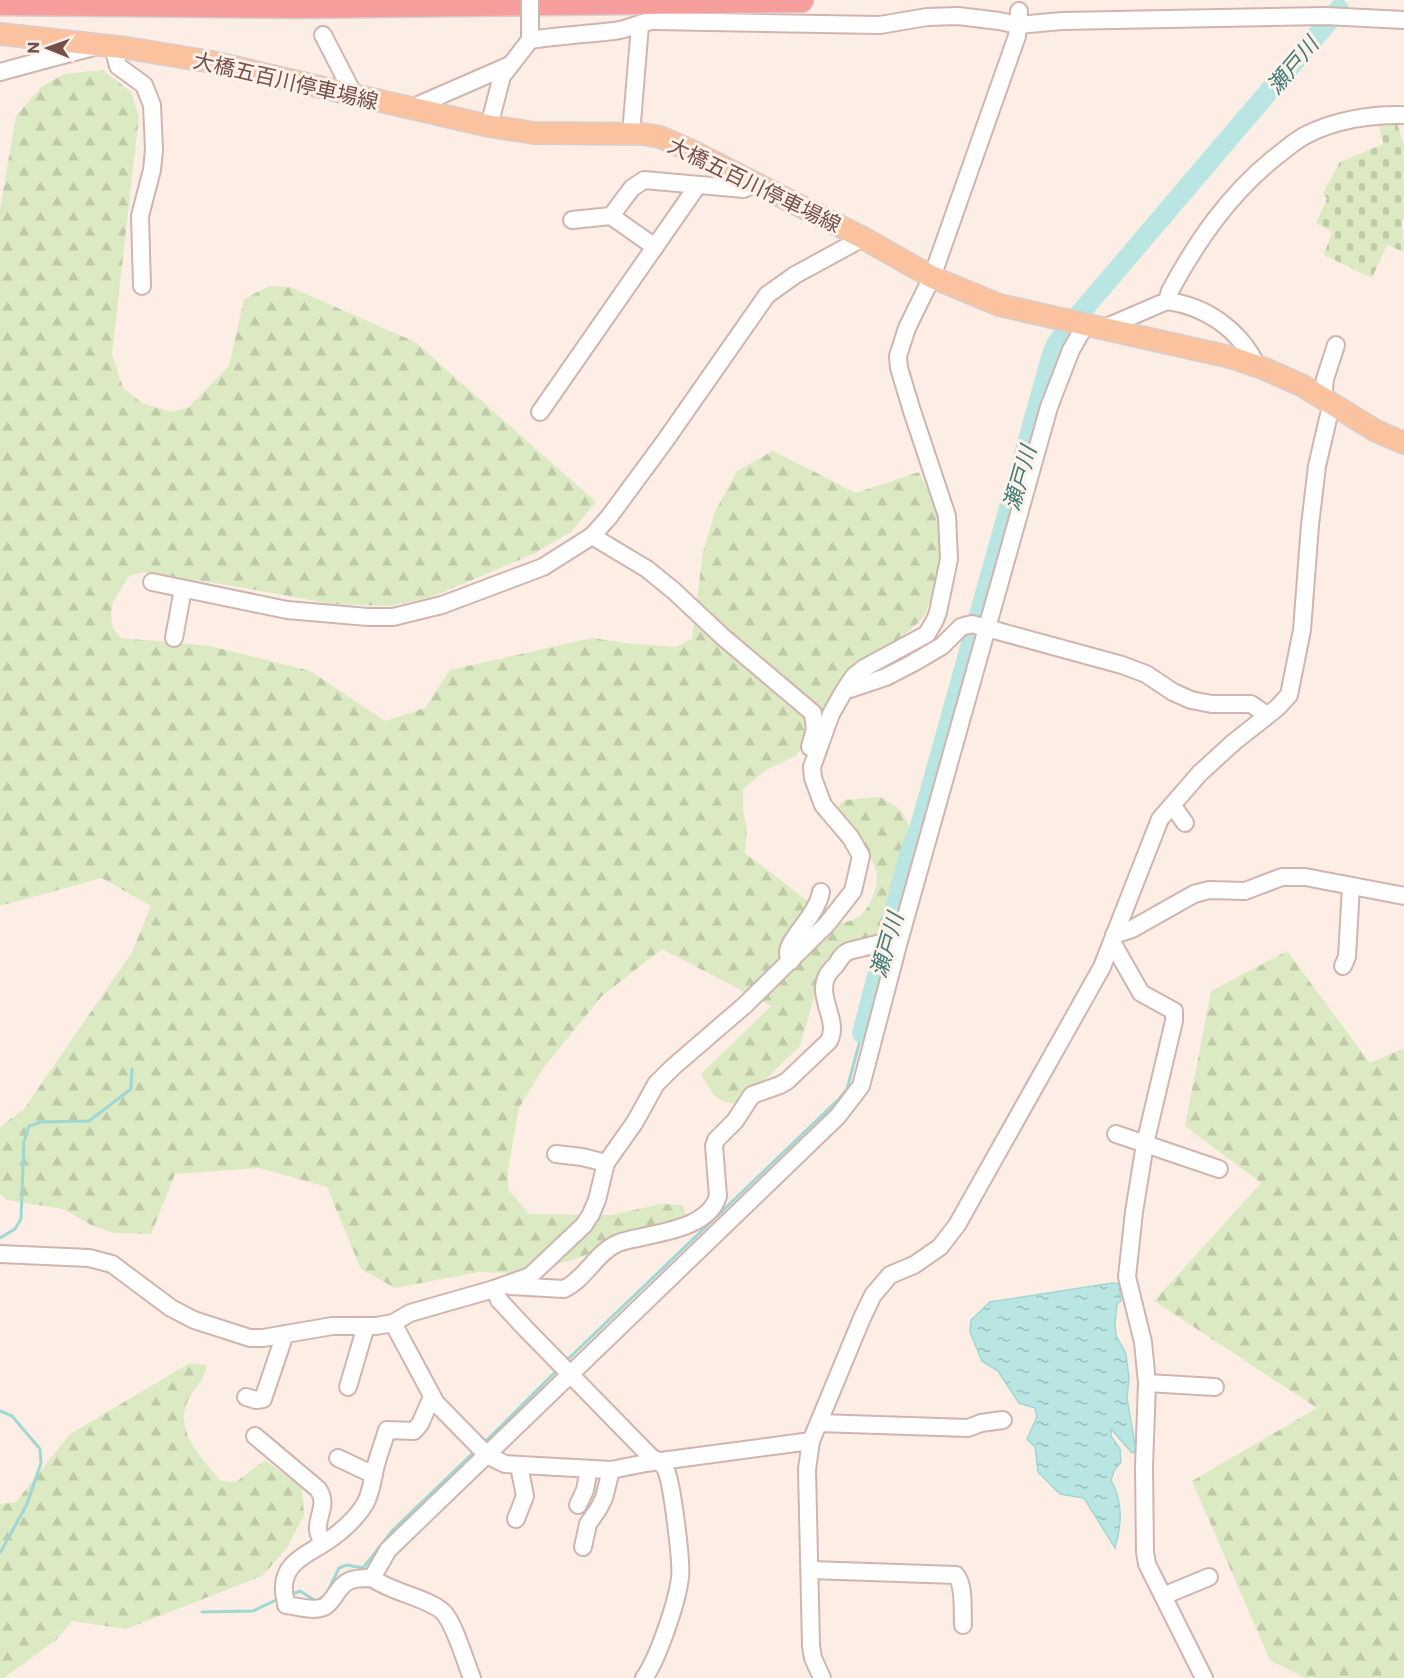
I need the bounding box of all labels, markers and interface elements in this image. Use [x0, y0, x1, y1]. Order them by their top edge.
north arrow [18, 18, 78, 78]
water label: 瀬戸川 [1260, 30, 1325, 99]
text: N [23, 42, 42, 54]
street label: 大橋五百川停車場線 [191, 47, 381, 113]
street label: 大橋五百川停車場線 [665, 131, 845, 237]
water label: 瀬戸川 [997, 441, 1042, 513]
water label: 瀬戸川 [864, 908, 909, 980]

